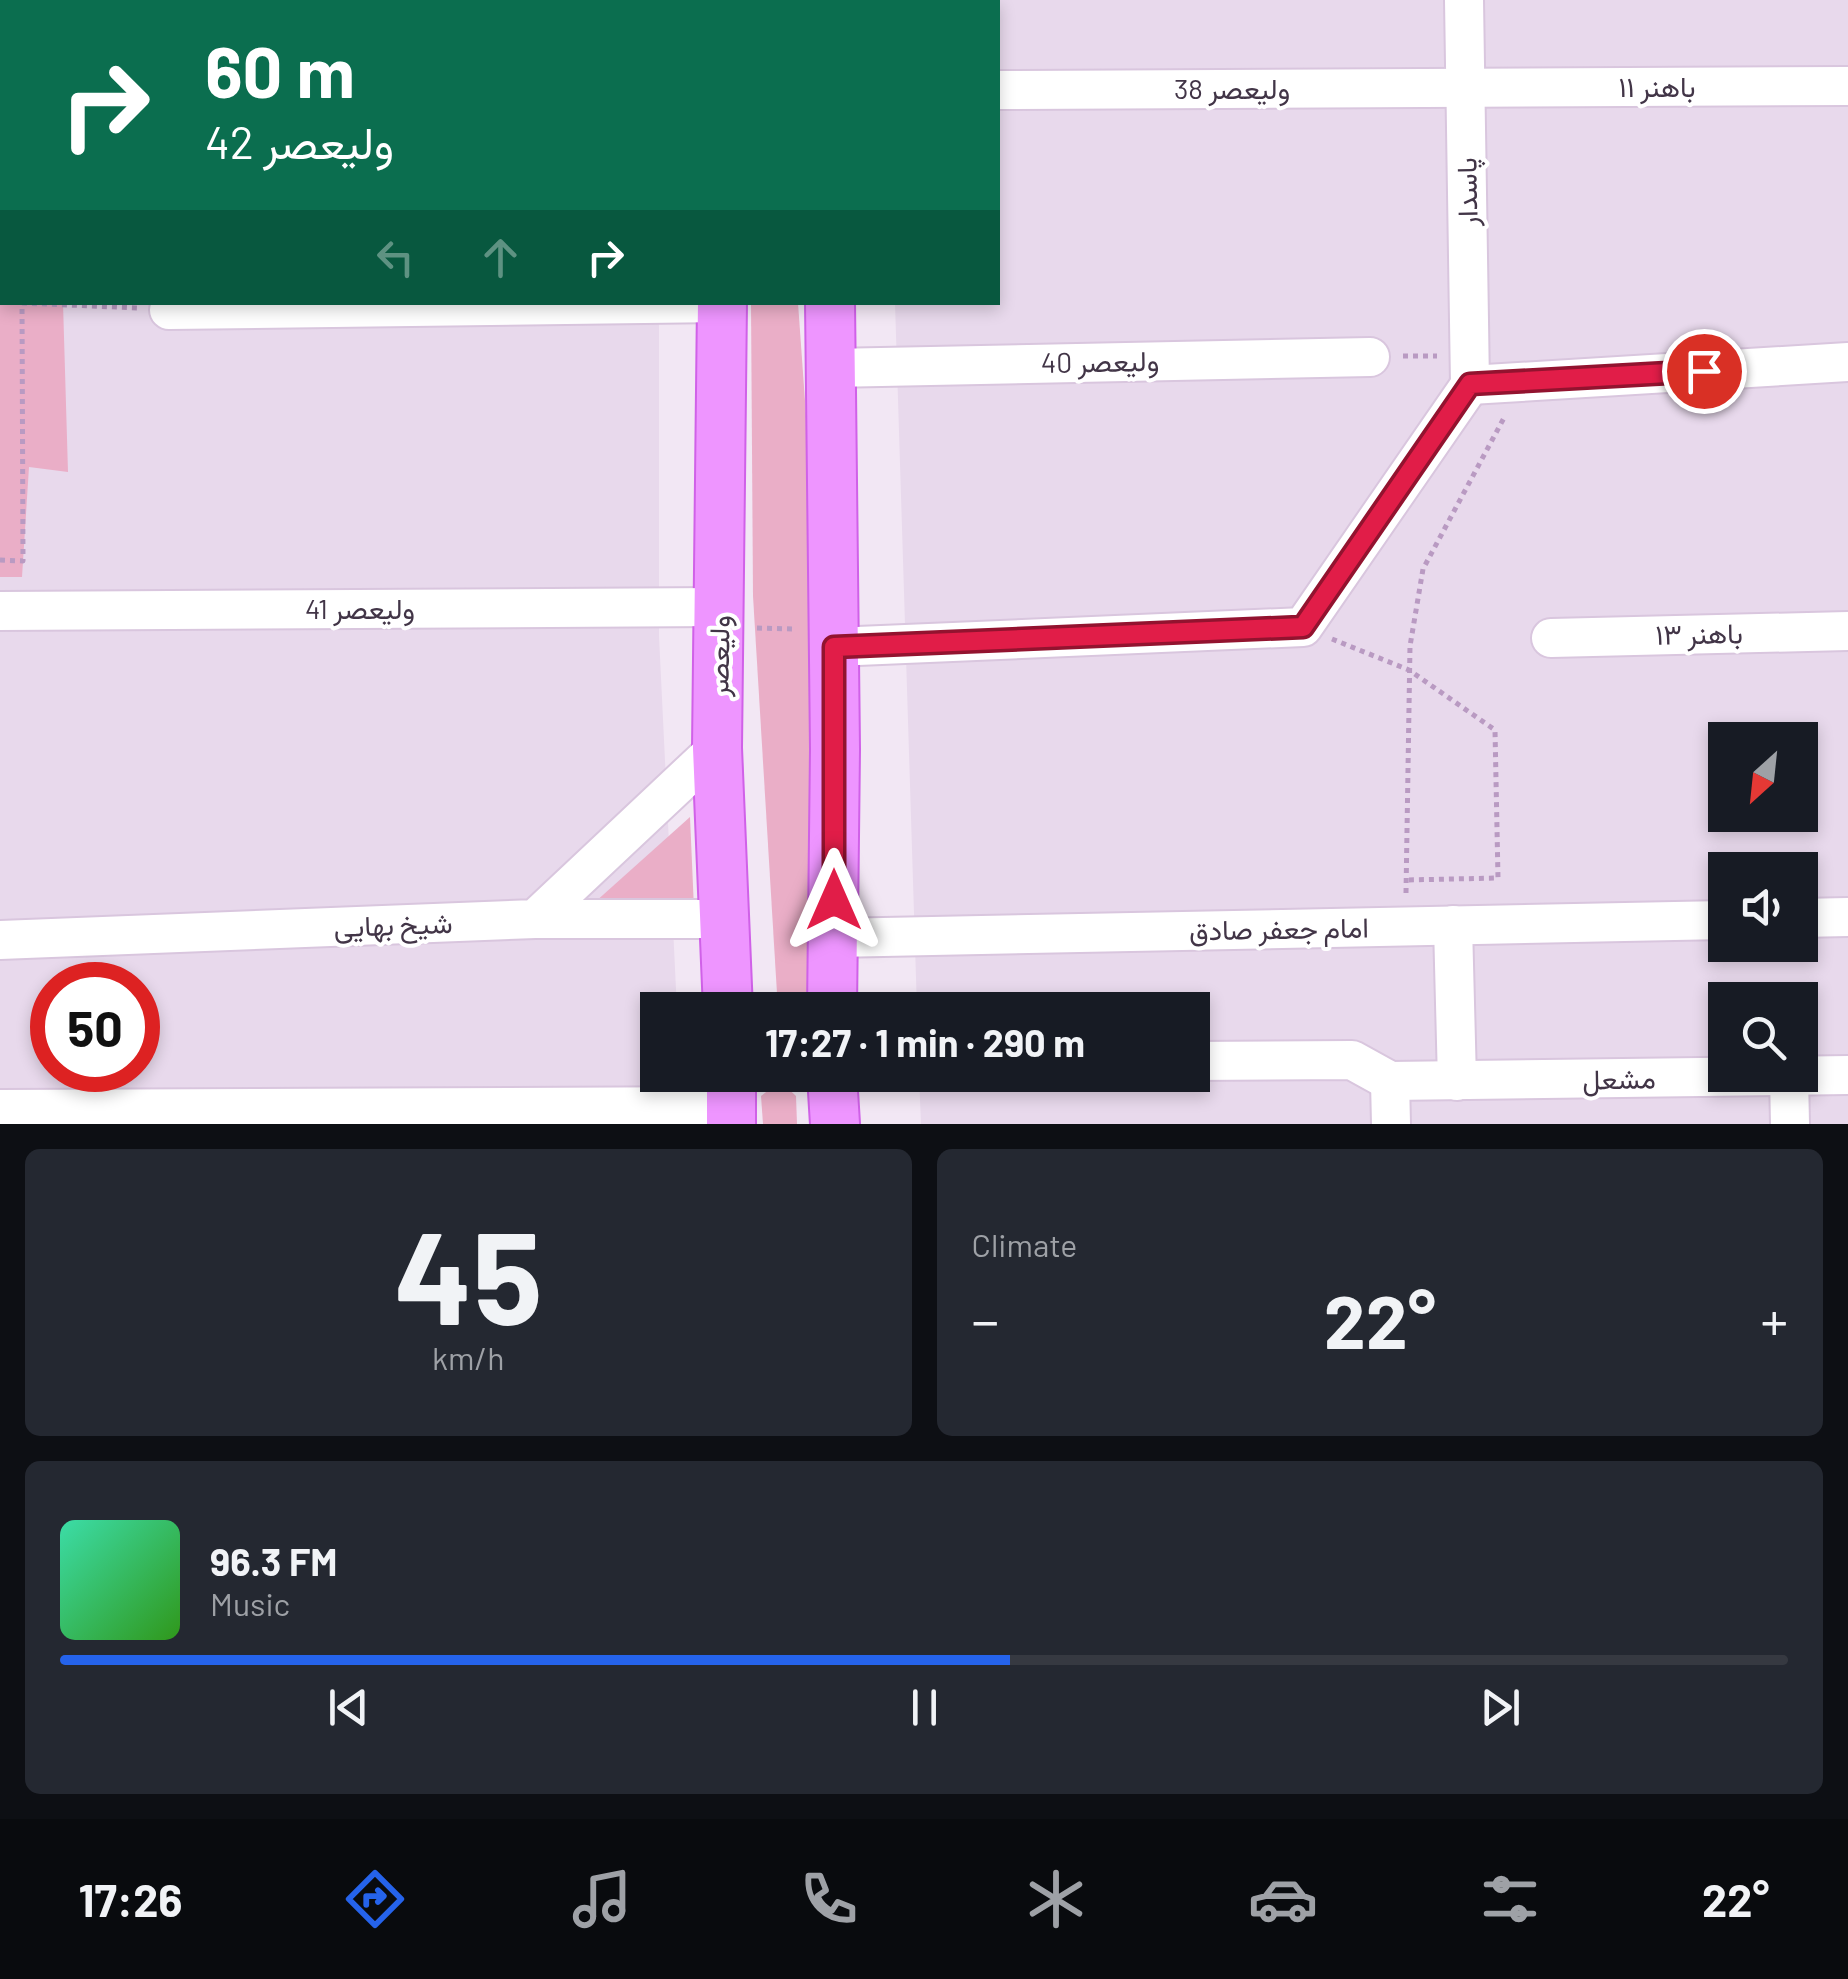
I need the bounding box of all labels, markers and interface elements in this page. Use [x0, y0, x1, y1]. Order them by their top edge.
text: 60 m [205, 28, 355, 112]
icon: right [40, 40, 170, 170]
street label: باهنر ۱۱ [1618, 69, 1696, 105]
street label: ولیعصر 38 [1174, 71, 1290, 107]
text: ولیعصر 42 [205, 114, 394, 168]
street label: پاسدار [1448, 157, 1487, 228]
icon: left [368, 230, 423, 285]
icon: ahead [473, 230, 528, 285]
icon: right [578, 230, 633, 285]
pin [1662, 329, 1747, 414]
street label: ولیعصر 40 [1040, 343, 1160, 381]
icon: arrive [1677, 344, 1732, 399]
street label: ولیعصر 41 [305, 591, 415, 627]
street label: ولیعصر [700, 615, 738, 698]
street label: باهنر ۱۳ [1655, 615, 1743, 653]
north arrow [1708, 722, 1818, 832]
map controls [1708, 722, 1818, 1092]
position arrow [782, 848, 886, 952]
button: sound [1708, 852, 1818, 962]
street label: شیخ بهایی [333, 905, 453, 947]
street label: امام جعفر صادق [1189, 909, 1369, 950]
speed limit sign: 50 [30, 962, 160, 1092]
button: search [1708, 982, 1818, 1092]
text: 17:27 · 1 min · 290 m [765, 1019, 1085, 1065]
street label: مشعل [1582, 1060, 1656, 1097]
text: 45 [394, 1195, 543, 1351]
text: Climate [972, 1225, 1077, 1263]
text: 22° [1324, 1274, 1436, 1364]
text: − [972, 1286, 999, 1352]
text: + [1760, 1286, 1788, 1352]
text: km/h [432, 1338, 504, 1376]
text: 96.3 FM [210, 1538, 337, 1584]
text: Music [210, 1584, 290, 1622]
icon: previous [321, 1680, 376, 1735]
icon: pause [897, 1680, 952, 1735]
icon: next [1473, 1680, 1528, 1735]
icon: directions [340, 1864, 410, 1934]
icon: music [567, 1864, 637, 1934]
icon: phone [794, 1864, 864, 1934]
icon: climate [1021, 1864, 1091, 1934]
icon: car [1248, 1864, 1318, 1934]
icon: filters [1475, 1864, 1545, 1934]
text: 17:26 [79, 1872, 183, 1926]
text: 22° [1702, 1872, 1769, 1926]

